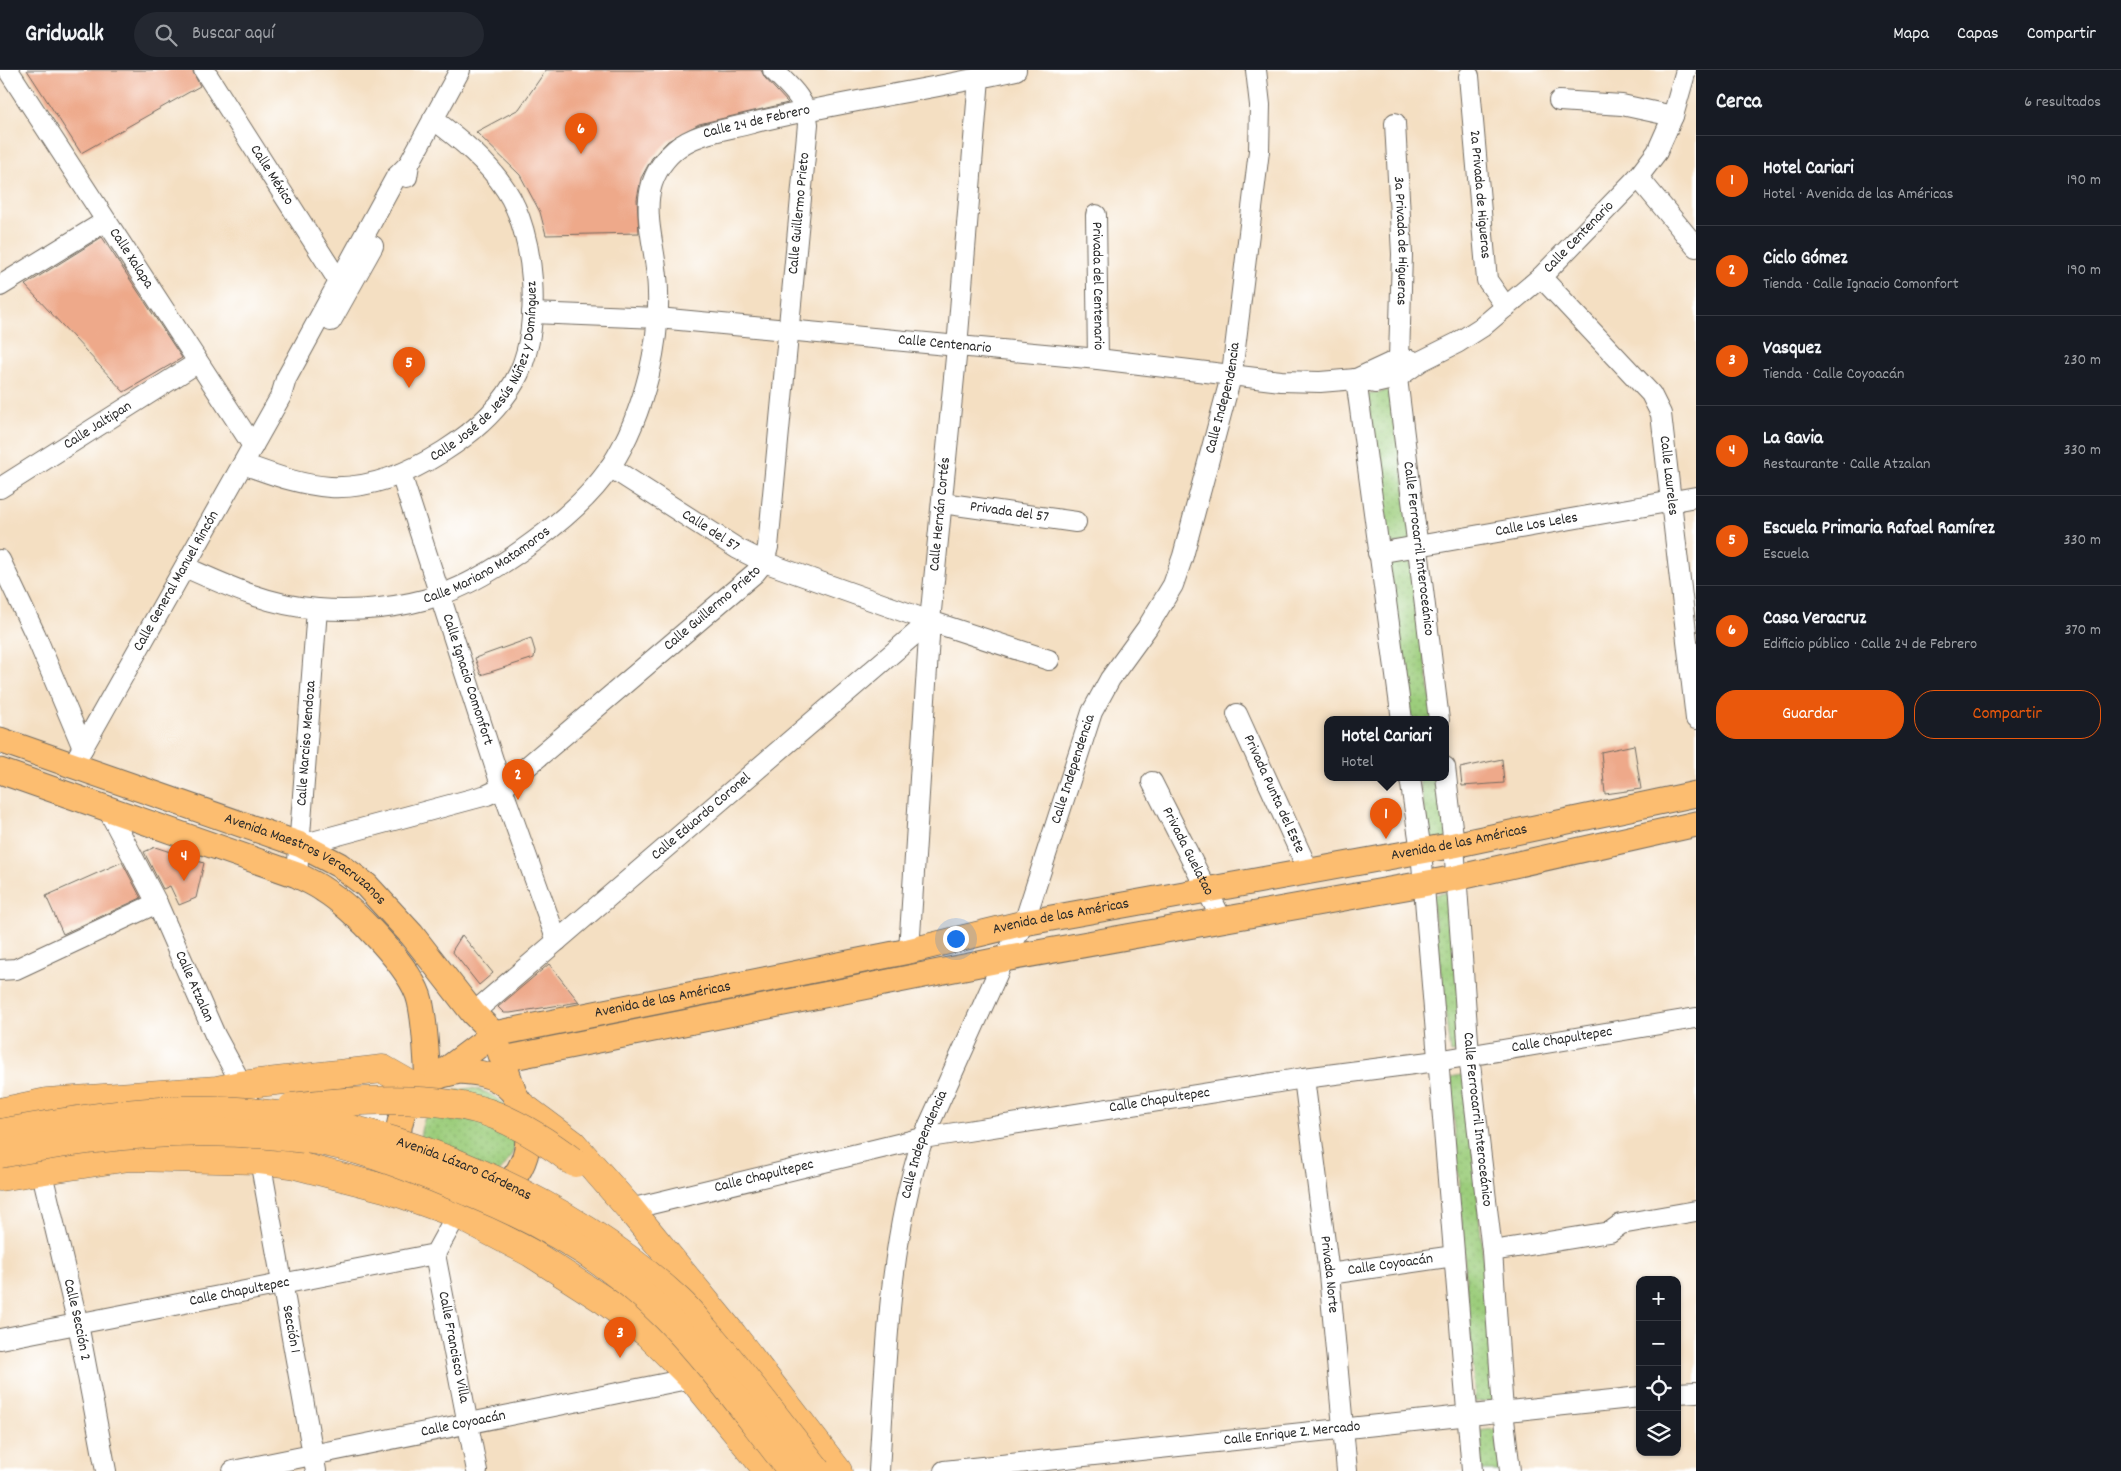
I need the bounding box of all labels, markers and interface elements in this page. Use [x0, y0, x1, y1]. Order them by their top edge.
search box [134, 12, 484, 57]
text: Gridwalk [25, 18, 104, 52]
icon: search [152, 21, 180, 49]
text: Buscar aquí [192, 21, 274, 48]
text: Mapa [1893, 22, 1929, 47]
text: Capas [1957, 22, 1999, 47]
text: Compartir [2027, 22, 2096, 47]
text: Cerca [1716, 88, 1762, 118]
text: 6 resultados [2024, 91, 2101, 114]
street label: Calle 24 de Febrero [700, 99, 812, 145]
pin: 6 [565, 113, 597, 154]
street label: 2a Privada de Higueras [1463, 129, 1496, 260]
street label: Calle México [244, 141, 299, 210]
street label: Calle Guillermo Prieto [783, 151, 816, 275]
text: Hotel Cariari [1763, 156, 1854, 183]
text: 1 [1730, 169, 1734, 192]
text: 190 m [2067, 169, 2101, 192]
street label: 3a Privada de Higueras [1387, 176, 1413, 306]
text: Hotel · Avenida de las Américas [1763, 183, 1954, 206]
street label: Calle Centenario [1539, 196, 1620, 279]
street label: Privada del Centenario [1085, 221, 1109, 351]
street label: Calle Xalapa [103, 224, 159, 294]
text: Ciclo Gómez [1763, 246, 1848, 273]
text: 2 [1729, 259, 1736, 282]
text: 190 m [2067, 259, 2101, 282]
text: Tienda · Calle Ignacio Comonfort [1763, 273, 1959, 296]
street label: Calle José de Jesús Núñez y Domínguez [426, 280, 544, 468]
street label: Calle Centenario [897, 329, 993, 360]
text: Vasquez [1763, 336, 1821, 363]
street label: Calle Independencia [1200, 340, 1247, 456]
pin: 5 [393, 347, 425, 388]
text: 3 [1728, 349, 1736, 372]
text: 230 m [2064, 349, 2101, 372]
text: Tienda · Calle Coyoacán [1763, 363, 1904, 386]
street label: Calle Jaltipan [60, 396, 136, 456]
text: La Gavia [1763, 426, 1823, 453]
street label: Calle Laureles [1653, 435, 1684, 517]
text: 4 [1729, 439, 1735, 462]
text: 330 m [2063, 439, 2101, 462]
text: Restaurante · Calle Atzalan [1763, 453, 1930, 476]
street label: Calle Hernán Cortés [924, 456, 957, 572]
street label: Calle Ferrocarril Interoceánico [1396, 460, 1440, 637]
street label: Privada del 57 [968, 496, 1050, 529]
street label: Calle del 57 [677, 504, 744, 558]
street label: Calle General Manuel Rincón [128, 507, 225, 656]
street label: Calle Los Leles [1494, 507, 1580, 543]
text: Escuela Primaria Rafael Ramírez [1763, 516, 1995, 543]
street label: Calle Mariano Matamoros [421, 521, 556, 610]
text: 5 [1728, 529, 1736, 552]
text: 330 m [2063, 529, 2101, 552]
text: Escuela [1763, 543, 1809, 566]
street label: Calle Guillermo Prieto [659, 561, 767, 657]
text: Casa Veracruz [1763, 606, 1866, 633]
street label: Calle Ignacio Comonfort [436, 611, 499, 749]
text: 6 [1728, 619, 1736, 642]
text: 370 m [2064, 619, 2101, 642]
text: Edificio público · Calle 24 de Febrero [1763, 633, 1977, 656]
street label: Calle Narciso Mendoza [291, 679, 323, 807]
button: Guardar [1716, 690, 1904, 739]
button: Compartir [1914, 690, 2101, 739]
street label: Calle Independencia [1046, 711, 1102, 827]
popup [1324, 716, 1449, 781]
text: Hotel Cariari [1341, 724, 1432, 751]
street label: Privada Punta del Este [1237, 731, 1310, 857]
text: Hotel [1341, 751, 1373, 774]
pin: 2 [502, 759, 534, 800]
street label: Calle Eduardo Coronel [647, 768, 756, 866]
pin: 1 [1370, 798, 1402, 839]
street label: Privada Guelatao [1156, 804, 1219, 900]
street label: Avenida Maestros Veracruzanos [221, 808, 391, 911]
street label: Avenida de las Américas [1389, 819, 1529, 867]
pin: 4 [168, 840, 200, 881]
street label: Avenida de las Américas [990, 893, 1131, 941]
your location [943, 926, 969, 952]
street label: Calle Atzalan [168, 948, 219, 1026]
street label: Avenida de las Américas [593, 976, 733, 1025]
street label: Calle Chapultepec [1510, 1021, 1614, 1059]
street label: Calle Ferrocarril Interoceánico [1456, 1032, 1498, 1208]
street label: Calle Chapultepec [1108, 1082, 1212, 1120]
street label: Calle Independencia [896, 1086, 954, 1201]
street label: Avenida Lázaro Cárdenas [393, 1131, 535, 1207]
street label: Calle Chapultepec [712, 1154, 816, 1199]
street label: Privada Norte [1313, 1234, 1344, 1315]
street label: Calle Coyoacán [1346, 1248, 1435, 1282]
street label: Calle Chapultepec [187, 1272, 291, 1313]
map controls [1636, 1276, 1681, 1456]
button: + [1636, 1276, 1681, 1321]
street label: Calle Sección 2 [57, 1277, 96, 1363]
street label: Calle Francisco Villa [431, 1290, 475, 1406]
street label: Sección 1 [275, 1304, 306, 1355]
pin: 3 [604, 1317, 636, 1358]
button: − [1636, 1321, 1681, 1366]
button: locate [1636, 1366, 1681, 1411]
street label: Calle Coyoacán [419, 1405, 508, 1444]
button: layers [1636, 1411, 1681, 1456]
street label: Calle Enrique Z. Mercado [1223, 1416, 1362, 1452]

